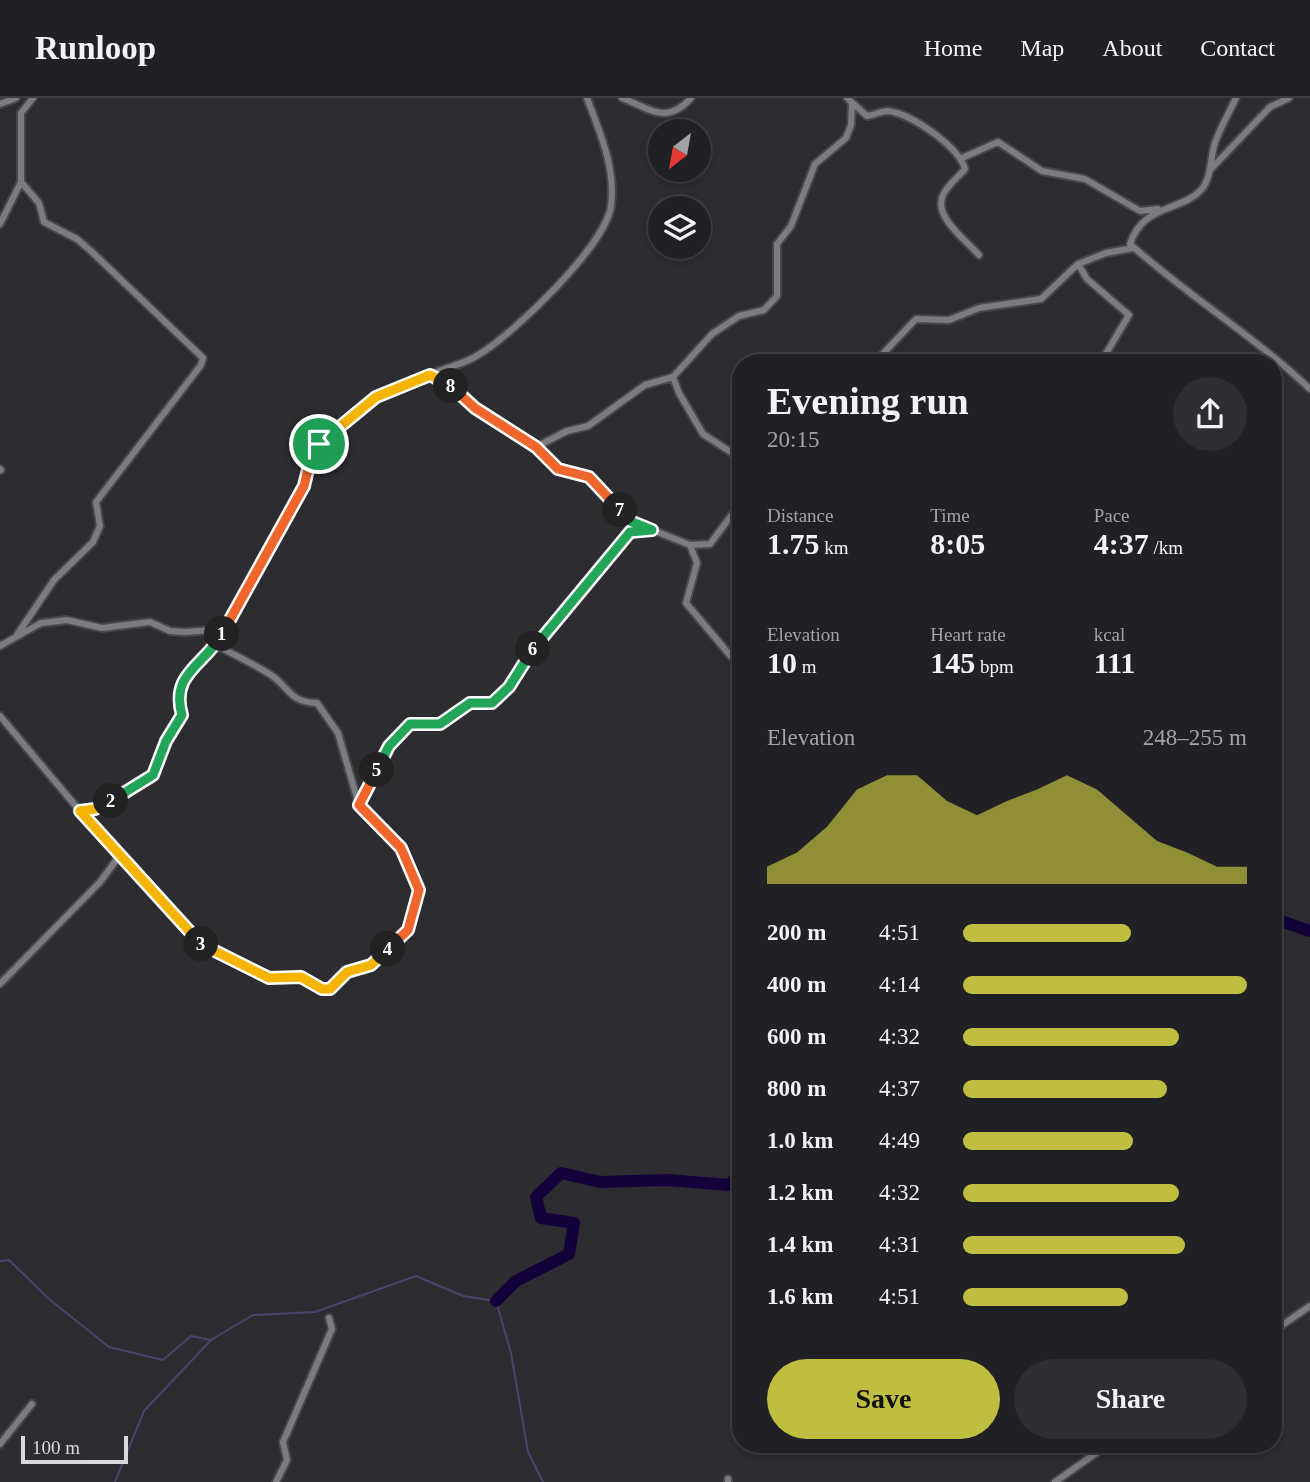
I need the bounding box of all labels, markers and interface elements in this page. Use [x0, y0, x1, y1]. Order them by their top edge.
text: Runloop [35, 30, 156, 66]
text: Home [924, 35, 982, 61]
text: Map [1020, 35, 1064, 61]
text: About [1102, 35, 1162, 61]
text: Contact [1200, 35, 1275, 61]
north arrow [648, 119, 710, 182]
map controls [648, 119, 711, 259]
button: layers [648, 196, 711, 259]
pin: 8 [434, 368, 468, 404]
text: 8 [446, 375, 455, 396]
button: share [1173, 377, 1247, 451]
text: Evening run [767, 380, 969, 422]
pin [289, 414, 349, 474]
icon: arrive [300, 425, 338, 463]
text: 20:15 [767, 427, 819, 452]
pin: 7 [602, 492, 638, 528]
text: 7 [615, 499, 624, 520]
text: Distance [767, 505, 833, 526]
text: Time [930, 505, 970, 526]
text: Pace [1094, 505, 1130, 526]
text: 1.75 [767, 527, 820, 560]
text: 8:05 [930, 527, 985, 560]
text: 4:37 [1094, 527, 1149, 560]
text: km [820, 537, 849, 558]
text: /km [1149, 537, 1183, 558]
pin: 1 [204, 616, 240, 652]
text: 1 [217, 623, 226, 644]
text: Elevation [767, 624, 840, 645]
text: Heart rate [930, 624, 1006, 645]
text: kcal [1094, 624, 1125, 645]
pin: 6 [516, 632, 550, 666]
text: 6 [528, 638, 537, 659]
text: 10 [767, 646, 797, 679]
text: 145 [930, 646, 975, 679]
text: 111 [1094, 646, 1135, 679]
text: m [797, 656, 817, 677]
text: bpm [975, 656, 1014, 677]
text: Elevation [767, 725, 855, 750]
text: 248–255 m [1143, 725, 1247, 750]
pin: 5 [360, 752, 394, 788]
text: 5 [372, 759, 381, 780]
pin: 2 [94, 784, 128, 818]
text: 2 [106, 790, 115, 811]
text: 200 m [767, 920, 826, 945]
text: 4:51 [879, 920, 920, 945]
pin: 3 [184, 926, 218, 962]
pin: 4 [370, 932, 406, 966]
text: 3 [196, 933, 205, 954]
text: 4 [383, 938, 392, 959]
text: 400 m [767, 972, 826, 997]
text: 4:14 [879, 972, 920, 997]
text: 600 m [767, 1024, 826, 1049]
text: 4:32 [879, 1024, 920, 1049]
text: 800 m [767, 1076, 826, 1101]
text: 4:37 [879, 1076, 920, 1101]
text: 1.0 km [767, 1128, 833, 1153]
text: 4:49 [879, 1128, 920, 1153]
text: 1.2 km [767, 1180, 833, 1205]
text: 4:32 [879, 1180, 920, 1205]
text: 1.4 km [767, 1232, 833, 1257]
text: 4:31 [879, 1232, 920, 1257]
text: 1.6 km [767, 1284, 833, 1309]
text: 4:51 [879, 1284, 920, 1309]
button: Save [767, 1359, 1000, 1439]
button: Share [1014, 1359, 1247, 1439]
scale bar [21, 1433, 128, 1465]
text: 100 m [32, 1437, 80, 1458]

